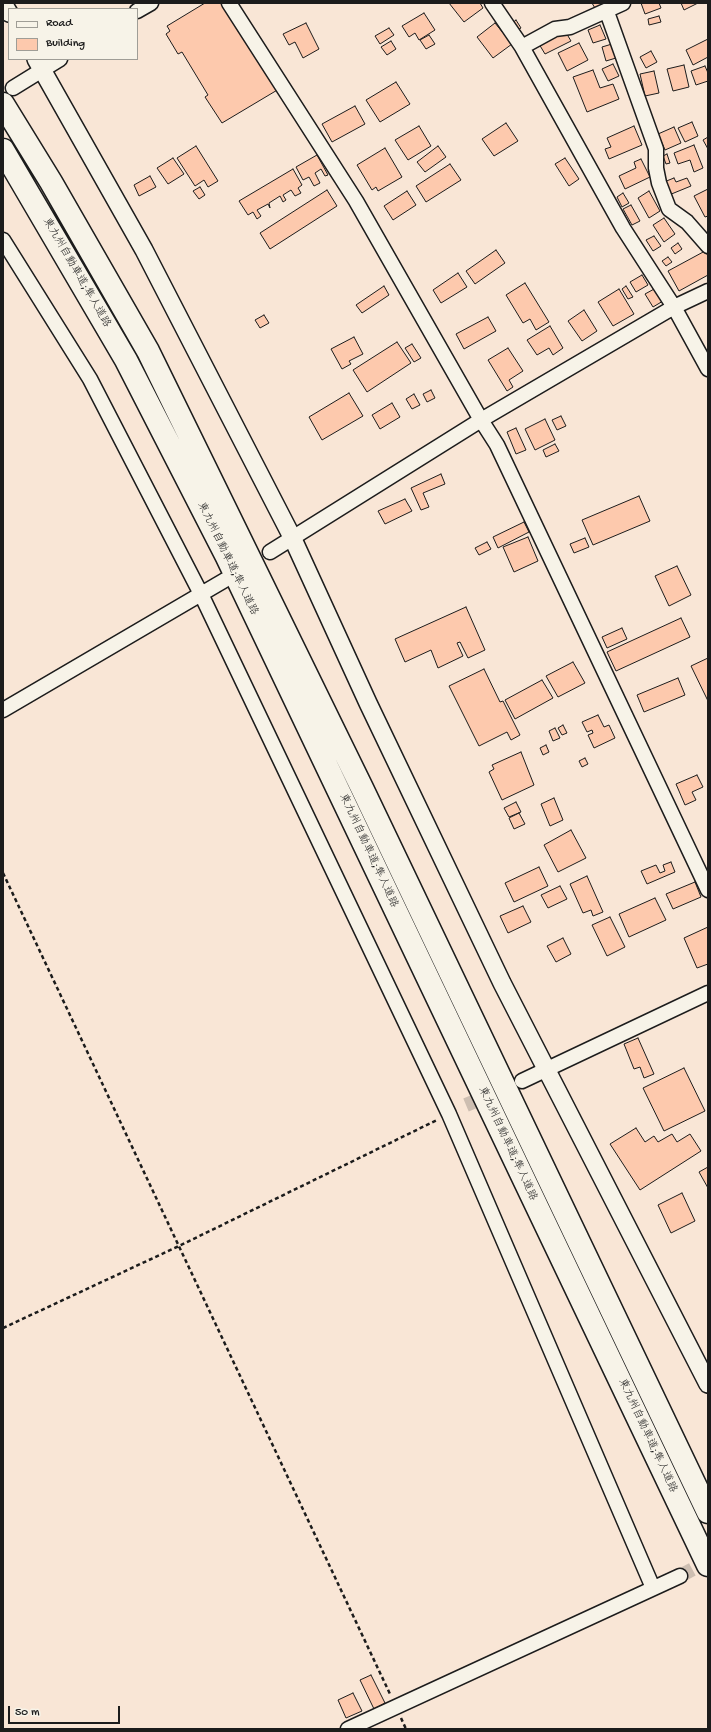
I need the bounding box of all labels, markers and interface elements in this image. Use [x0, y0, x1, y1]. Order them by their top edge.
legend [8, 8, 138, 60]
text: Road [46, 17, 72, 31]
text: Building [46, 37, 85, 51]
street label: 東九州自動車道;隼人道路 [39, 216, 113, 330]
street label: 東九州自動車道;隼人道路 [194, 500, 260, 618]
street label: 東九州自動車道;隼人道路 [336, 792, 400, 910]
street label: 東九州自動車道;隼人道路 [475, 1085, 539, 1203]
street label: 東九州自動車道;隼人道路 [615, 1377, 679, 1495]
scale bar [10, 1698, 122, 1724]
text: 50 m [15, 1706, 40, 1720]

